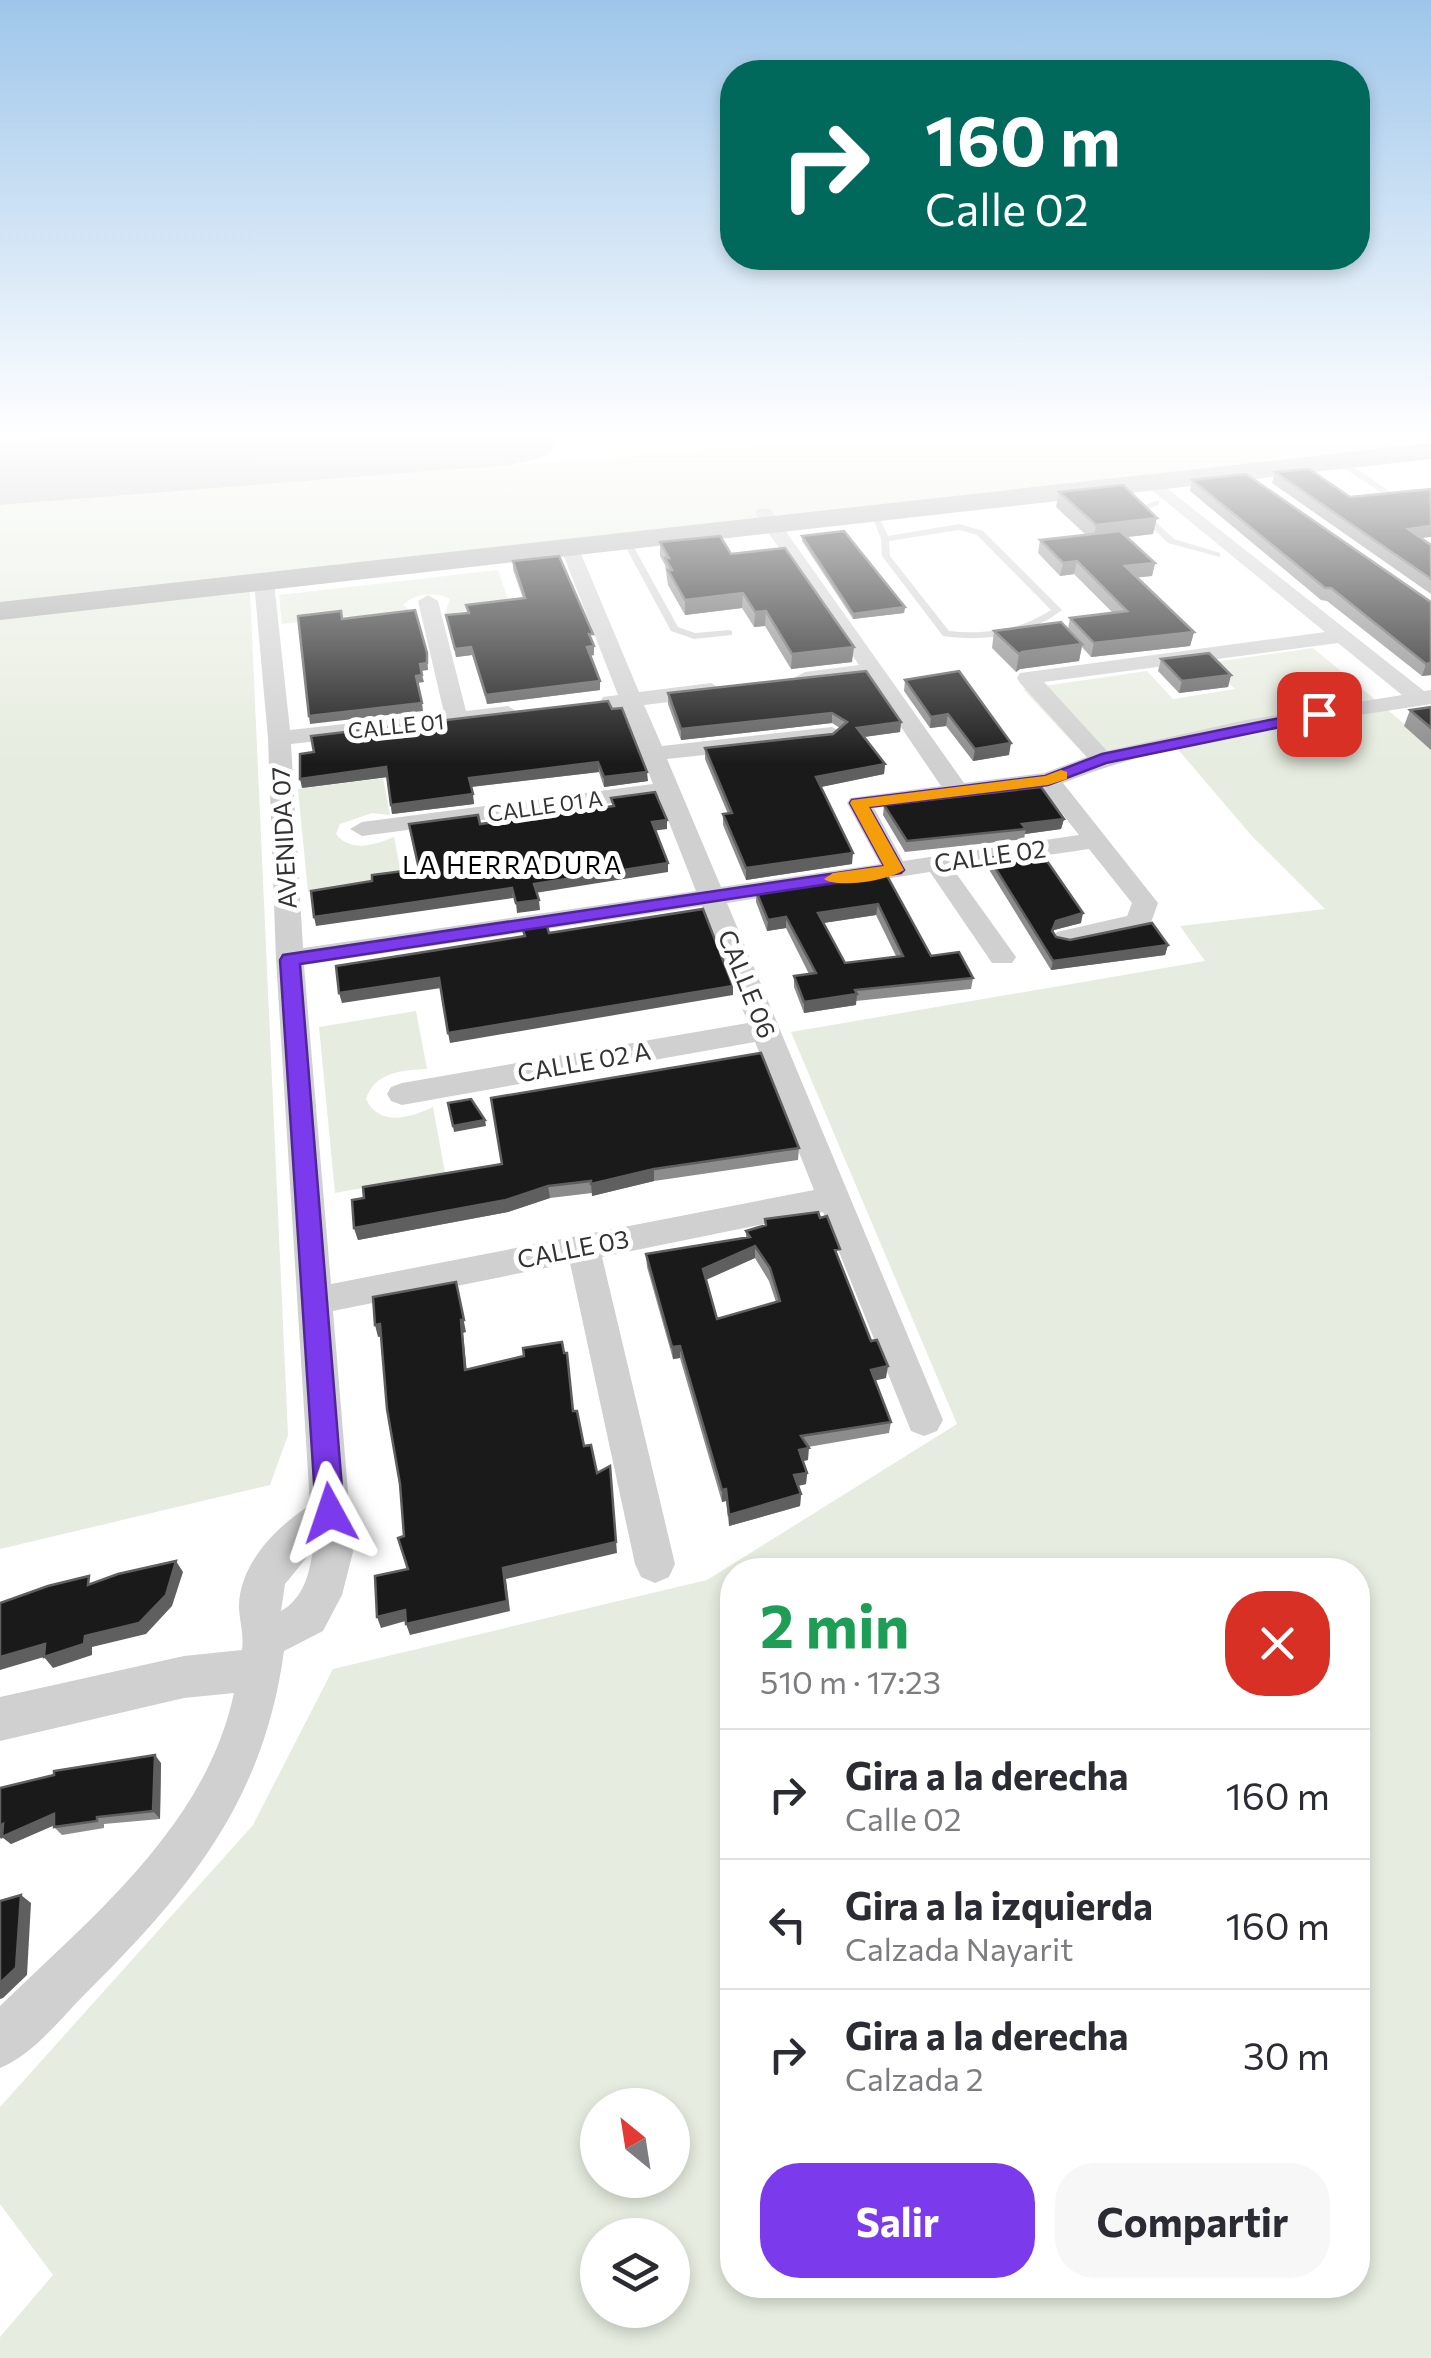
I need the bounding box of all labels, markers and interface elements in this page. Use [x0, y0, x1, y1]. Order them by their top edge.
text: 160 m [925, 95, 1121, 180]
icon: right [760, 100, 890, 230]
text: Calle 02 [925, 180, 1089, 235]
pin [1277, 672, 1362, 757]
icon: arrive [1292, 687, 1347, 742]
street label: CALLE 01 [347, 707, 445, 744]
street label: AVENIDA 07 [264, 766, 302, 910]
street label: CALLE 01 A [486, 784, 604, 827]
street label: CALLE 02 [932, 832, 1048, 878]
district label: LA HERRADURA [402, 849, 624, 879]
street label: CALLE 06 [713, 925, 783, 1042]
street label: CALLE 02 A [515, 1035, 653, 1087]
street label: CALLE 03 [514, 1222, 631, 1274]
position arrow [278, 1461, 382, 1565]
text: 2 min [760, 1587, 909, 1660]
button: close [1225, 1591, 1330, 1696]
text: 510 m · 17:23 [760, 1661, 941, 1701]
text: Gira a la derecha [845, 1751, 1129, 1798]
icon: right [760, 1767, 815, 1822]
text: 160 m [1225, 1771, 1330, 1818]
text: Calle 02 [845, 1798, 961, 1838]
text: Gira a la izquierda [845, 1881, 1153, 1928]
icon: left [760, 1897, 815, 1952]
text: 160 m [1225, 1901, 1330, 1948]
text: Calzada Nayarit [845, 1928, 1073, 1968]
text: Gira a la derecha [845, 2011, 1129, 2058]
icon: right [760, 2027, 815, 2082]
text: 30 m [1243, 2031, 1330, 2078]
text: Calzada 2 [845, 2058, 984, 2098]
north arrow [580, 2088, 690, 2198]
map controls [580, 2088, 690, 2328]
button: Salir [760, 2163, 1035, 2278]
button: Compartir [1055, 2163, 1330, 2278]
button: layers [580, 2218, 690, 2328]

